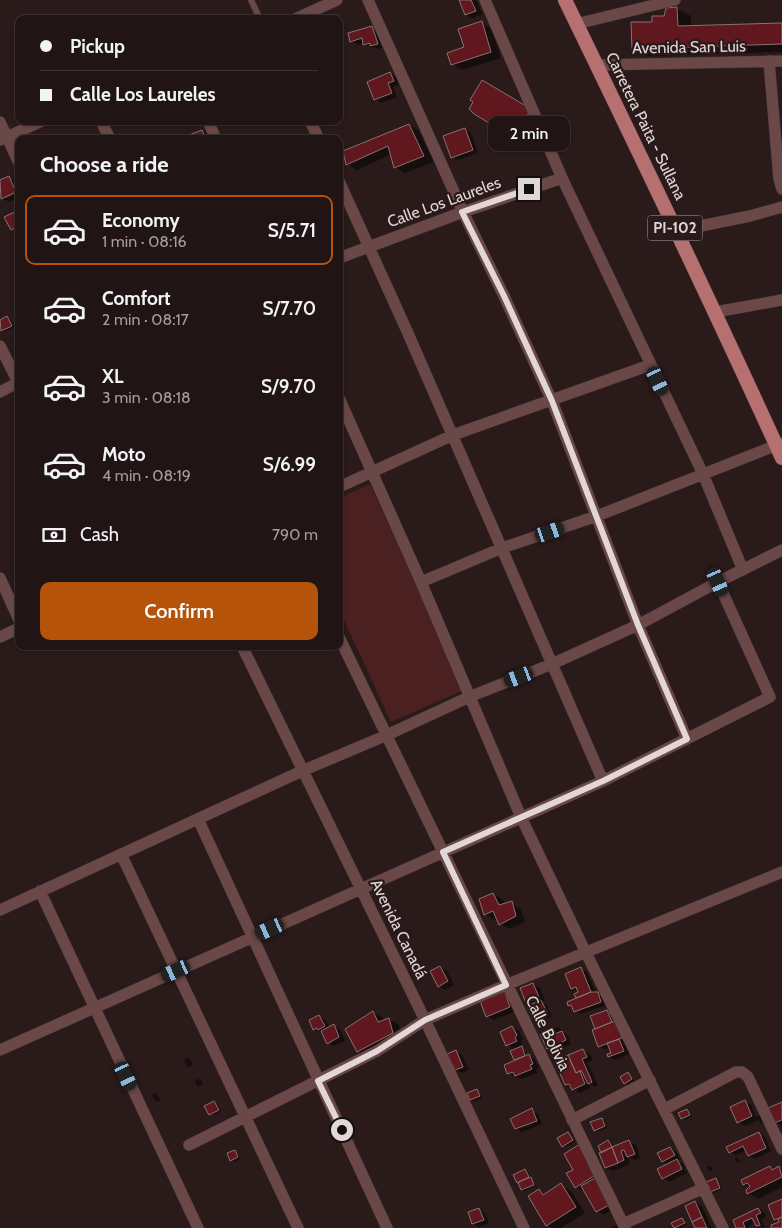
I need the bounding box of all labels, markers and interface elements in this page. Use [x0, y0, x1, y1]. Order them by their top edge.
text: Pickup [70, 35, 125, 58]
street label: Avenida San Luis [632, 37, 746, 57]
street label: Carretera Paita - Sullana [602, 49, 690, 203]
text: Calle Los Laureles [70, 83, 216, 106]
callout: 2 min [488, 116, 570, 152]
text: 2 min [510, 124, 548, 143]
text: Choose a ride [40, 151, 169, 178]
street label: Calle Los Laureles [385, 173, 504, 231]
route end [518, 178, 540, 200]
icon: car [42, 208, 87, 253]
text: Economy [102, 209, 180, 232]
road number: PI-102 [648, 216, 702, 240]
text: S/5.71 [268, 219, 316, 242]
text: 1 min · 08:16 [102, 232, 187, 251]
icon: car [42, 286, 87, 331]
text: Comfort [102, 287, 171, 310]
text: S/7.70 [262, 297, 316, 320]
text: 2 min · 08:17 [102, 310, 189, 329]
icon: car [42, 364, 87, 409]
car [644, 364, 671, 398]
text: XL [102, 365, 123, 388]
text: S/9.70 [261, 375, 316, 398]
text: 3 min · 08:18 [102, 388, 191, 407]
icon: car [42, 442, 87, 487]
text: Moto [102, 443, 146, 466]
text: S/6.99 [263, 453, 316, 476]
text: 4 min · 08:19 [102, 466, 191, 485]
car [533, 520, 566, 544]
icon: cash [40, 521, 68, 549]
text: Cash [80, 523, 119, 546]
text: 790 m [272, 525, 318, 544]
car [705, 565, 730, 599]
button: Confirm [40, 582, 318, 640]
car [502, 665, 535, 689]
street label: Avenida Canadá [367, 876, 431, 982]
car [253, 916, 286, 942]
car [159, 958, 192, 984]
street label: Calle Bolivia [522, 992, 574, 1074]
car [112, 1059, 139, 1093]
route start [331, 1119, 353, 1141]

